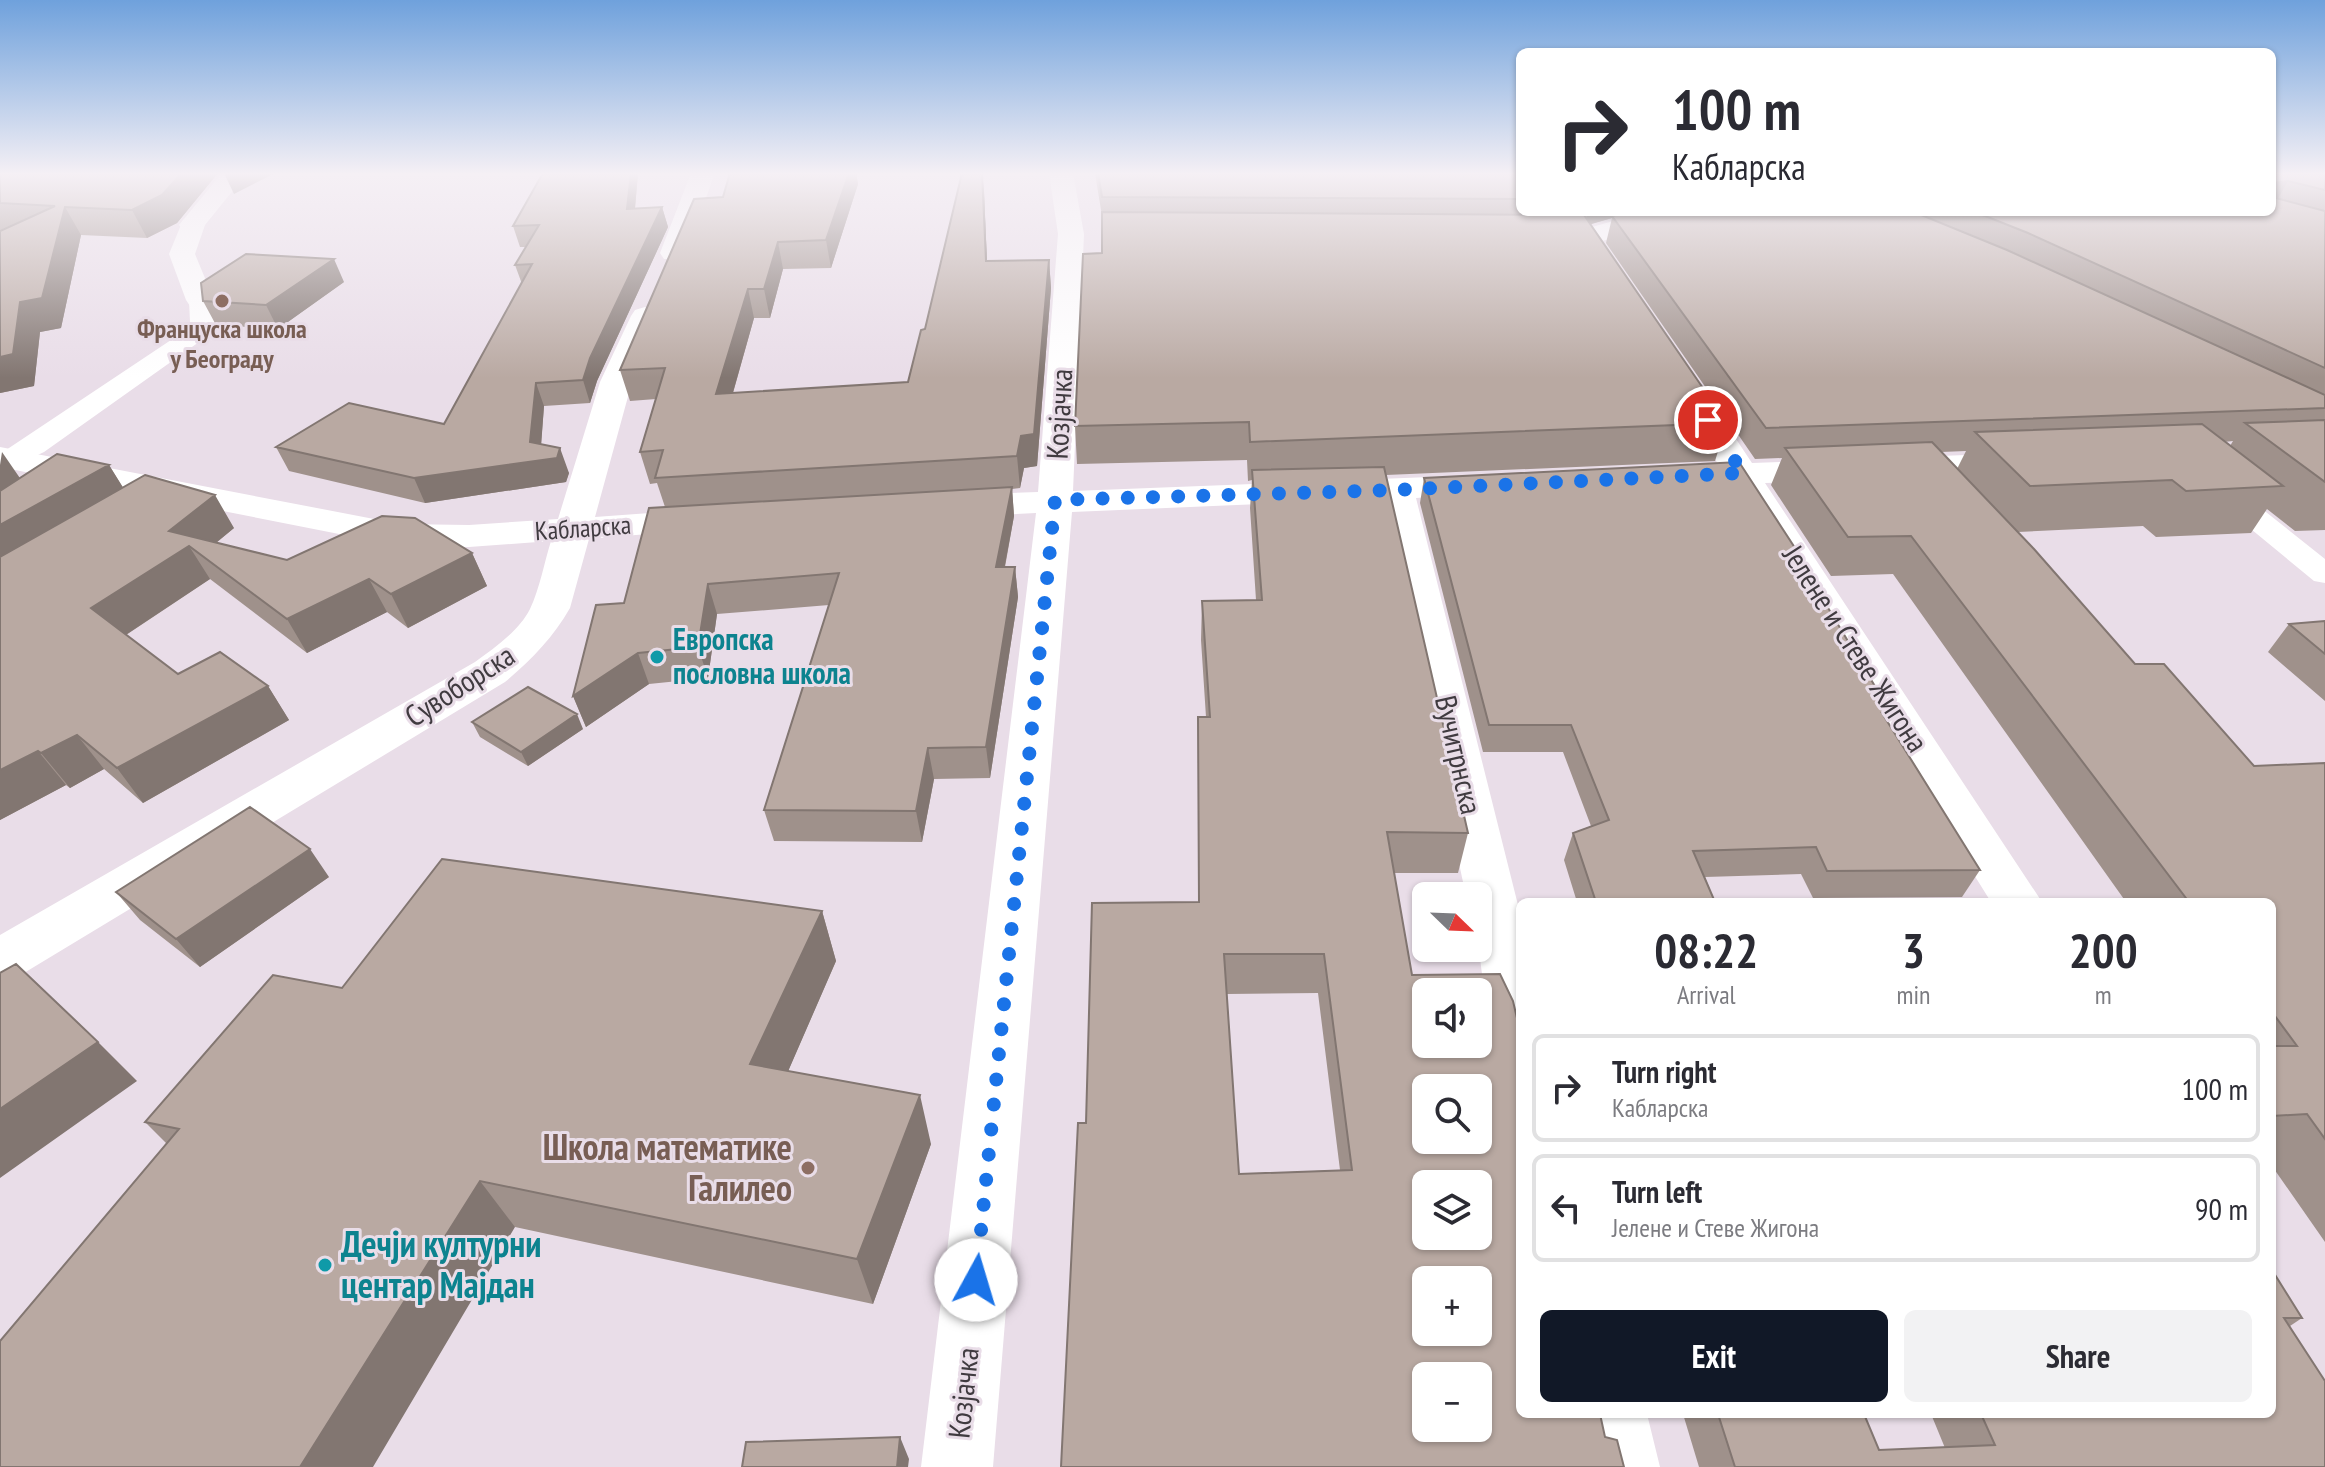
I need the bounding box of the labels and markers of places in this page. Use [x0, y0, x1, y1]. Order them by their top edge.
marker: Француска школа у Београду [213, 292, 231, 310]
place label: Француска школа у Београду [137, 312, 307, 375]
pin [1674, 386, 1742, 454]
place label: Европска пословна школа [673, 619, 851, 692]
marker: Европска пословна школа [648, 648, 666, 666]
place label: Школа математике Галилео [543, 1123, 792, 1211]
marker: Школа математике Галилео [799, 1159, 817, 1177]
place label: Дечји културни центар Мајдан [341, 1220, 541, 1308]
marker: Дечји културни центар Мајдан [316, 1256, 334, 1274]

